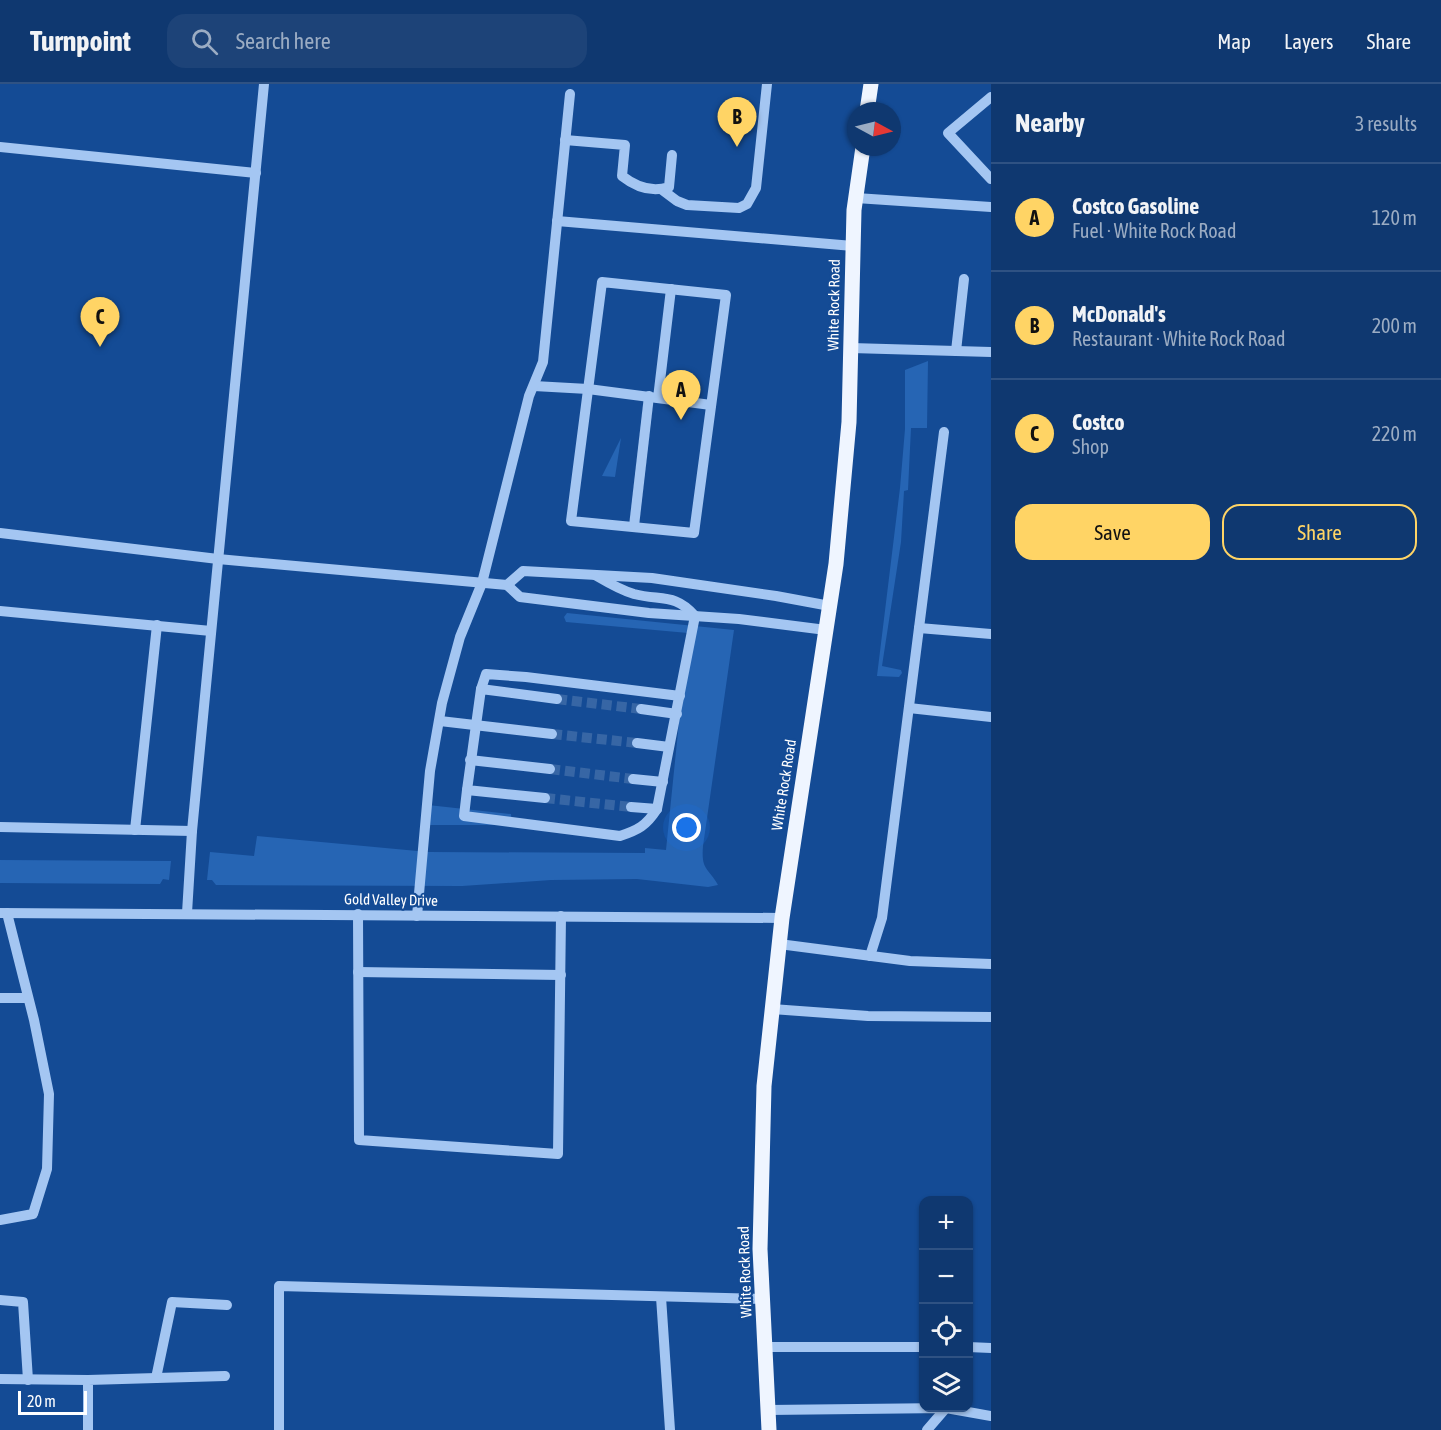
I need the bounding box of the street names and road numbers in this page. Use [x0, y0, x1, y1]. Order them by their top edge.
street label: White Rock Road [824, 259, 843, 351]
street label: White Rock Road [768, 738, 799, 832]
street label: Gold Valley Drive [344, 890, 438, 909]
street label: White Rock Road [734, 1226, 755, 1318]

